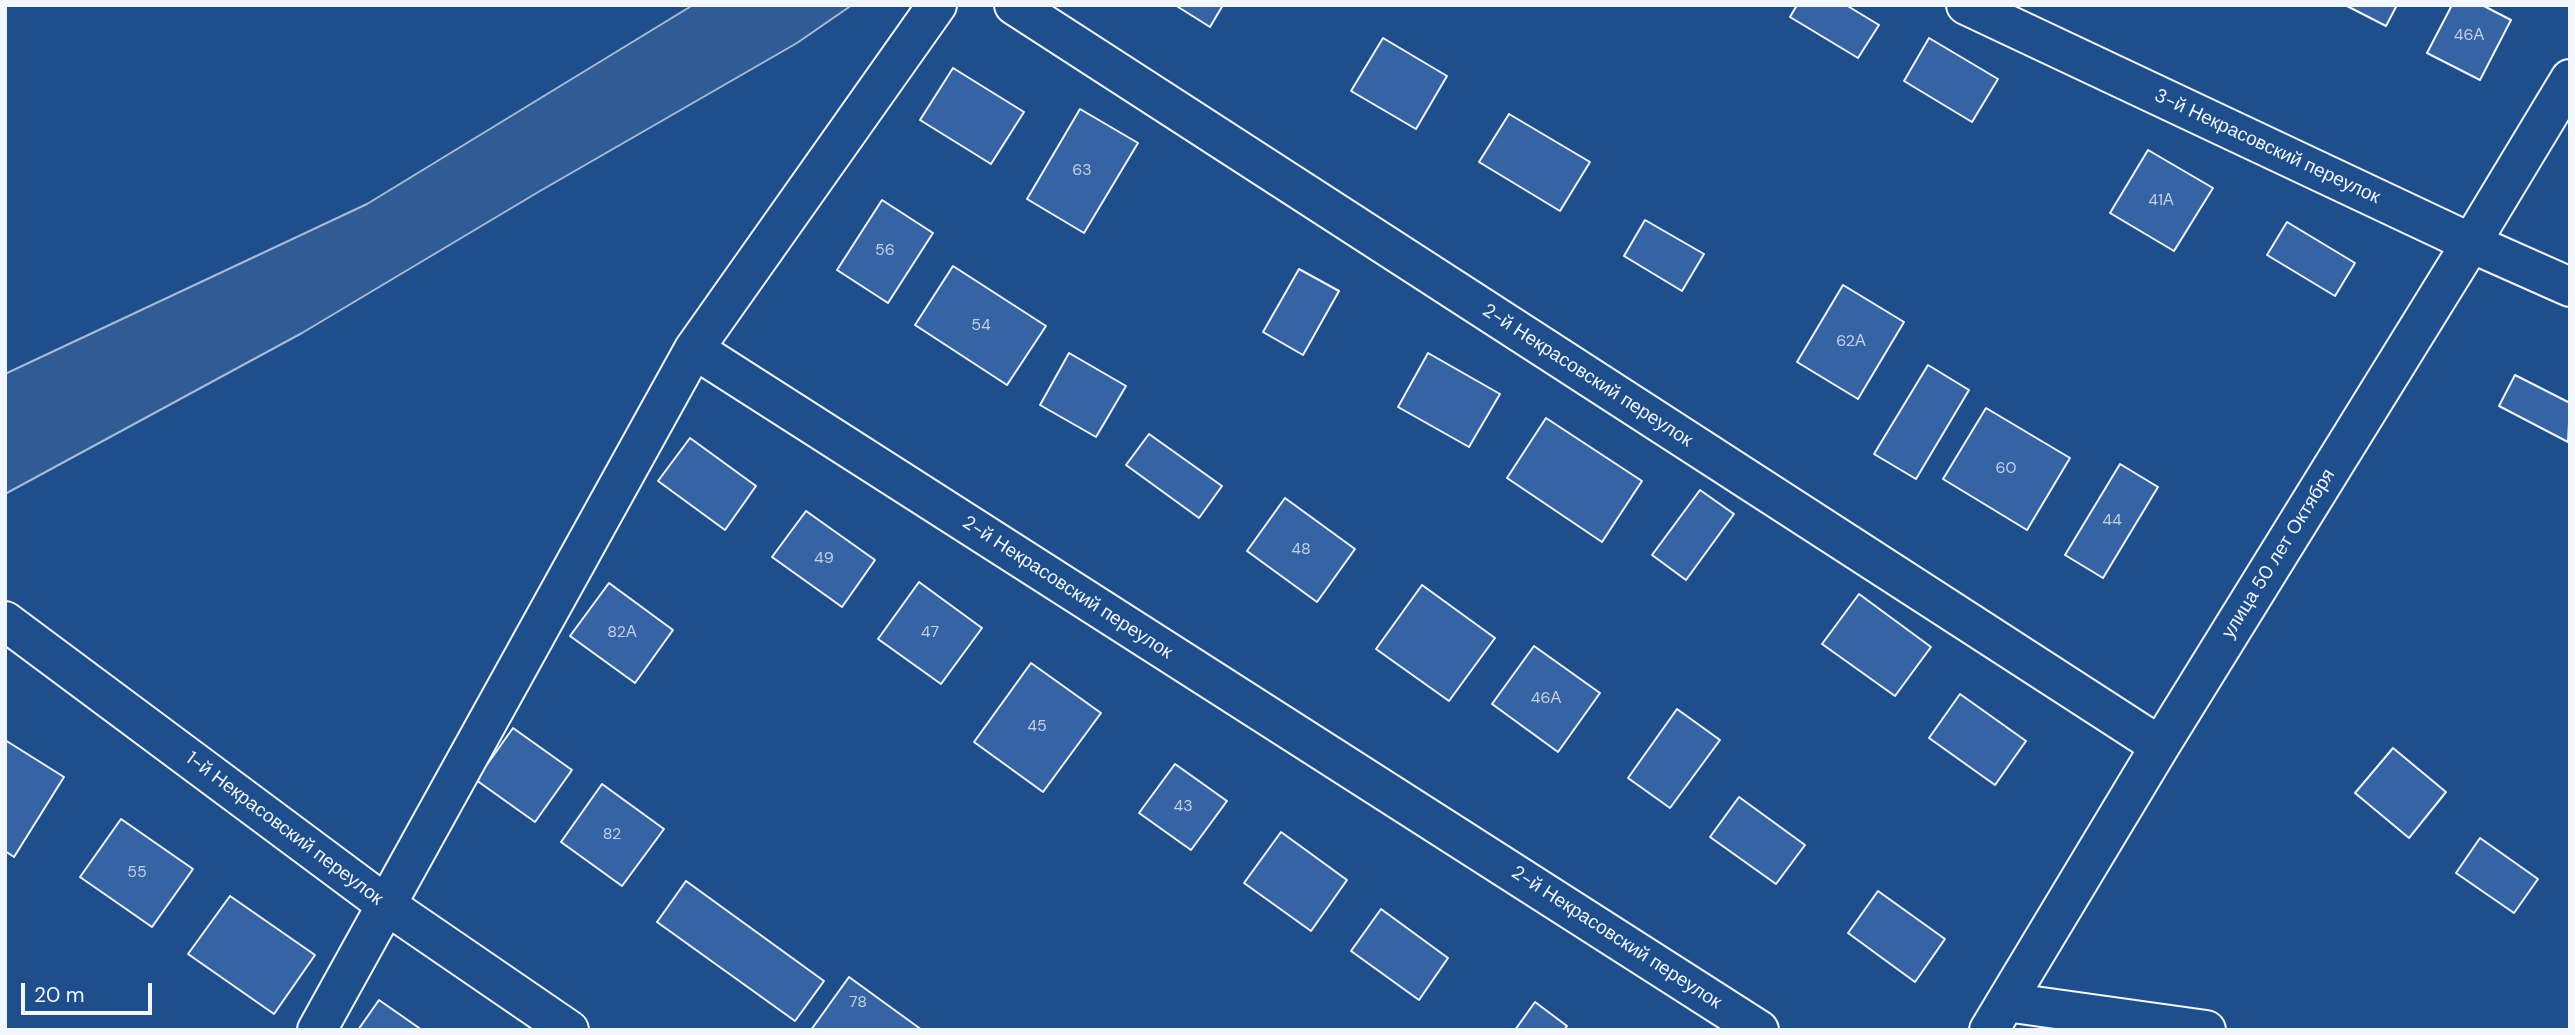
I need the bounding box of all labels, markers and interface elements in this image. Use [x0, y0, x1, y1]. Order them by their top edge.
house number: 46А [2454, 26, 2484, 46]
street label: 3-й Некрасовский переулок [2151, 85, 2383, 209]
house number: 63 [1072, 161, 1092, 181]
house number: 41А [2148, 191, 2174, 211]
house number: 56 [875, 241, 895, 261]
street label: 2-й Некрасовский переулок [1478, 299, 1696, 453]
house number: 54 [971, 316, 991, 336]
house number: 62А [1836, 332, 1866, 352]
house number: 60 [1996, 459, 2016, 479]
street label: улица 50 лет Октября [2218, 465, 2340, 643]
street label: 2-й Некрасовский переулок [958, 511, 1176, 665]
house number: 44 [2102, 511, 2122, 531]
house number: 48 [1291, 540, 1311, 560]
house number: 49 [814, 549, 834, 569]
house number: 82А [607, 623, 637, 643]
house number: 47 [921, 623, 939, 643]
house number: 46А [1531, 689, 1561, 709]
house number: 45 [1027, 717, 1047, 737]
street label: 1-й Некрасовский переулок [181, 747, 387, 911]
house number: 43 [1173, 797, 1193, 817]
house number: 82 [603, 825, 621, 845]
street label: 2-й Некрасовский переулок [1507, 861, 1725, 1015]
house number: 55 [127, 863, 147, 883]
scale bar [24, 968, 156, 1012]
text: 20 m [34, 981, 85, 1009]
house number: 78 [849, 993, 867, 1013]

